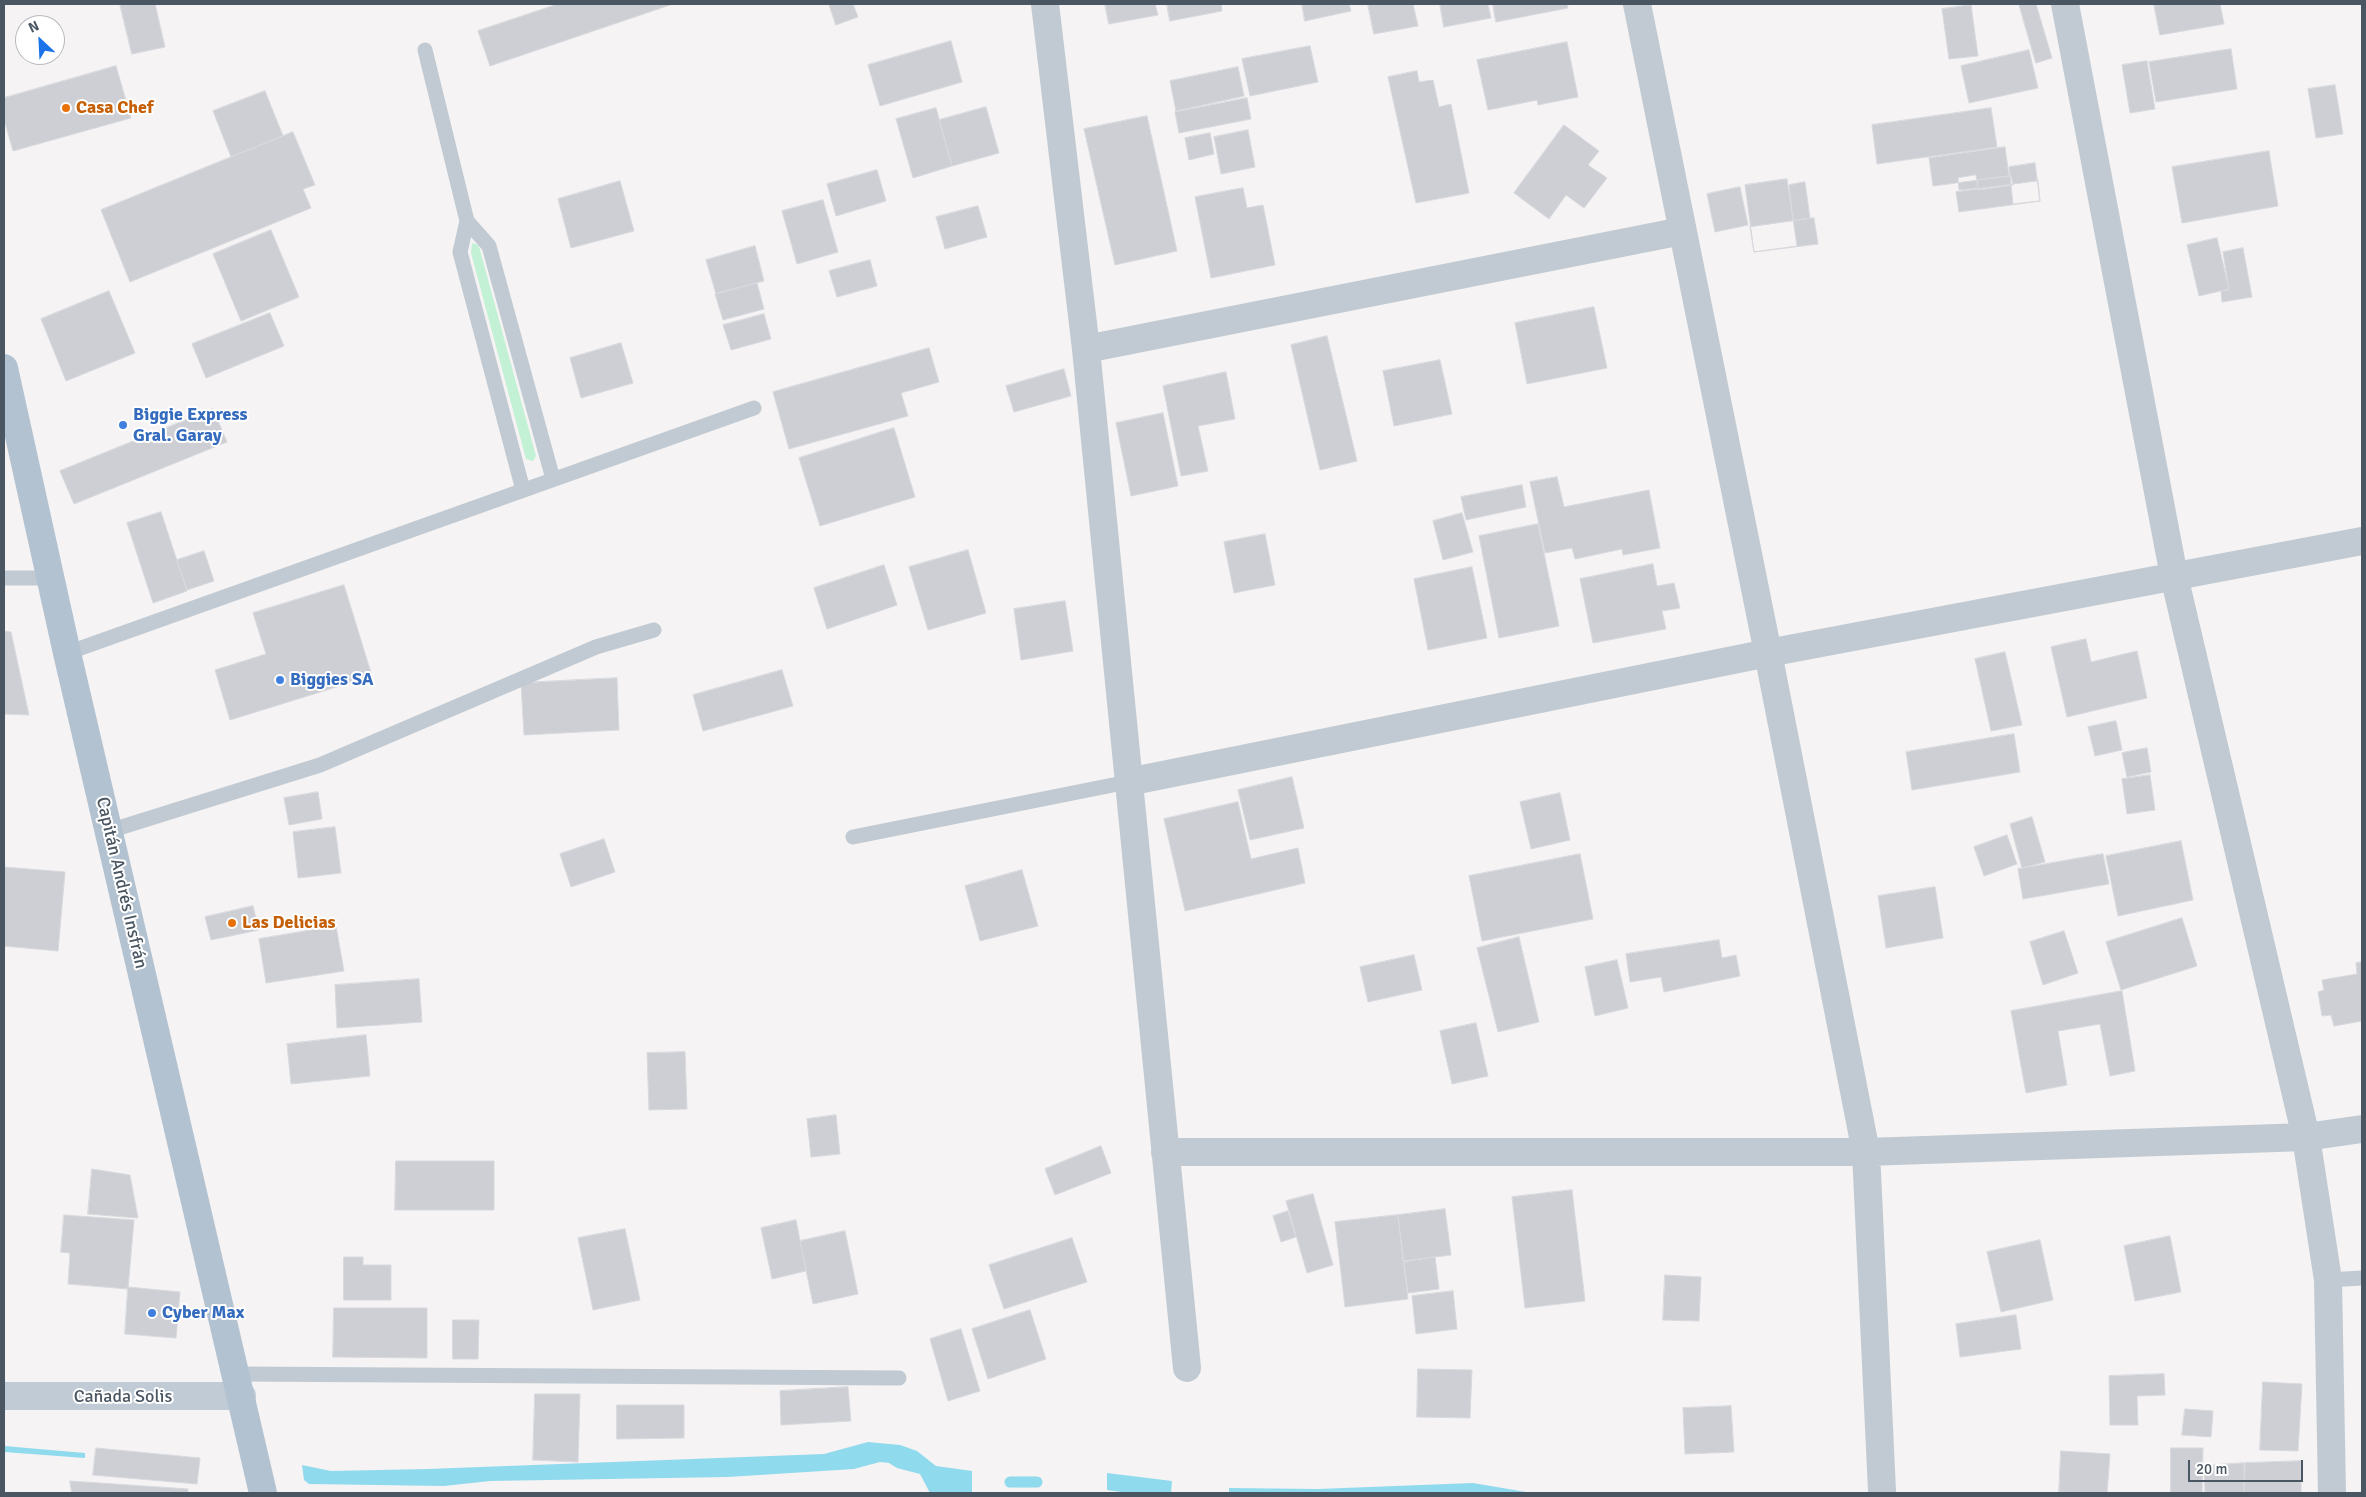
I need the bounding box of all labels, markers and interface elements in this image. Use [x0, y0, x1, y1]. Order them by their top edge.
north arrow [15, 15, 65, 65]
text: N [26, 17, 42, 37]
place label: Casa Chef [76, 97, 154, 119]
marker: Casa Chef [60, 102, 72, 114]
place label: Biggie Express Gral. Garay [133, 404, 247, 446]
marker: Biggie Express Gral. Garay [117, 419, 129, 431]
place label: Biggies SA [290, 669, 373, 691]
marker: Biggies SA [274, 674, 286, 686]
street label: Capitán Andrés Insfrán [91, 795, 151, 971]
place label: Las Delicias [242, 912, 336, 934]
marker: Las Delicias [226, 917, 238, 929]
place label: Cyber Max [162, 1302, 244, 1324]
marker: Cyber Max [146, 1307, 158, 1319]
street label: Cañada Solis [74, 1386, 172, 1408]
scale bar [2191, 1450, 2306, 1482]
text: 20 m [2196, 1460, 2227, 1478]

